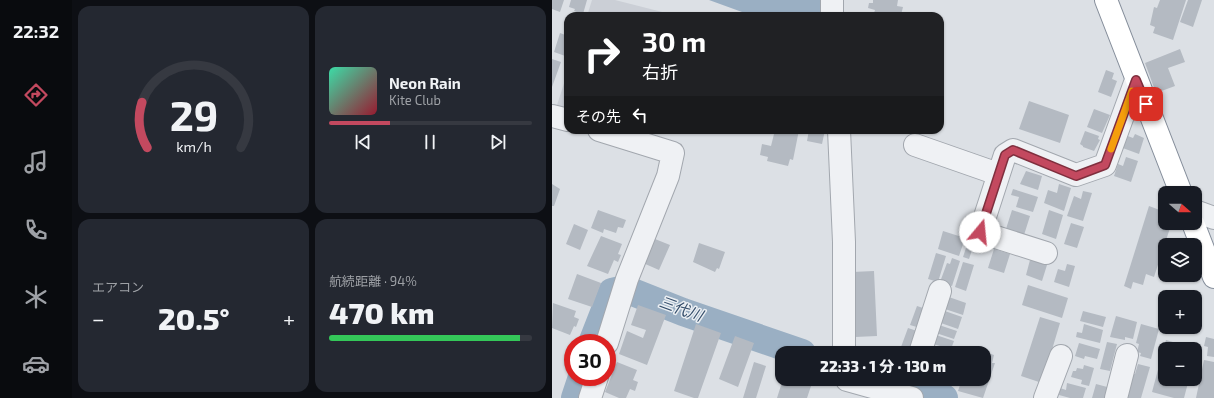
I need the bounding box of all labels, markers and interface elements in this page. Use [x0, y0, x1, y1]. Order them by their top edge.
text: 22:32 [13, 20, 59, 42]
text: 30 m [642, 24, 706, 58]
icon: right [576, 28, 628, 80]
text: 右折 [642, 61, 678, 83]
text: Neon Rain [389, 74, 461, 92]
icon: directions [22, 81, 50, 109]
pin [1129, 87, 1163, 121]
text: 29 [169, 88, 218, 138]
text: Kite Club [389, 92, 441, 108]
icon: arrive [1135, 93, 1157, 115]
icon: left [629, 104, 651, 126]
text: その先 [576, 107, 621, 125]
icon: previous [352, 131, 374, 153]
icon: pause [419, 131, 441, 153]
icon: next [487, 131, 509, 153]
text: km/h [176, 137, 211, 154]
icon: music [22, 148, 50, 176]
north arrow [1158, 186, 1202, 230]
map controls [1158, 186, 1202, 386]
position arrow [959, 211, 1001, 253]
icon: phone [22, 216, 50, 244]
button: layers [1158, 238, 1202, 282]
text: 航続距離 · 94% [329, 273, 417, 289]
text: エアコン [92, 279, 144, 295]
icon: climate [22, 283, 50, 311]
button: + [1158, 290, 1202, 334]
water label: 三代川 [657, 292, 707, 325]
text: 470 km [329, 294, 434, 330]
text: 20.5° [158, 300, 230, 336]
text: − [92, 305, 105, 331]
text: + [283, 305, 295, 331]
speed limit sign: 30 [564, 334, 616, 386]
button: − [1158, 342, 1202, 386]
icon: car [22, 350, 50, 378]
text: 22:33 · 1 分 · 130 m [820, 357, 946, 375]

